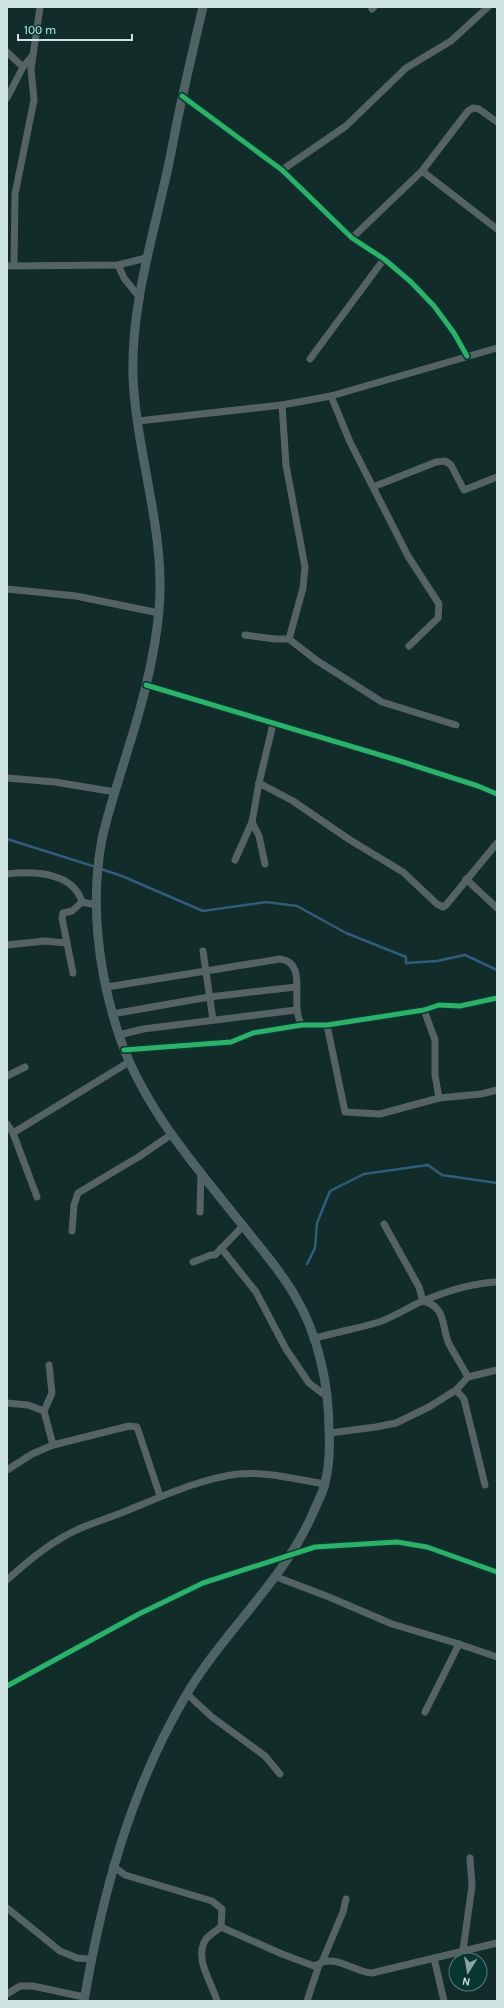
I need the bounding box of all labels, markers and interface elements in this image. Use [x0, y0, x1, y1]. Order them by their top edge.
scale bar [18, 16, 132, 42]
text: 100 m [24, 23, 56, 37]
north arrow [448, 1952, 488, 1992]
text: N [461, 1974, 471, 1988]

